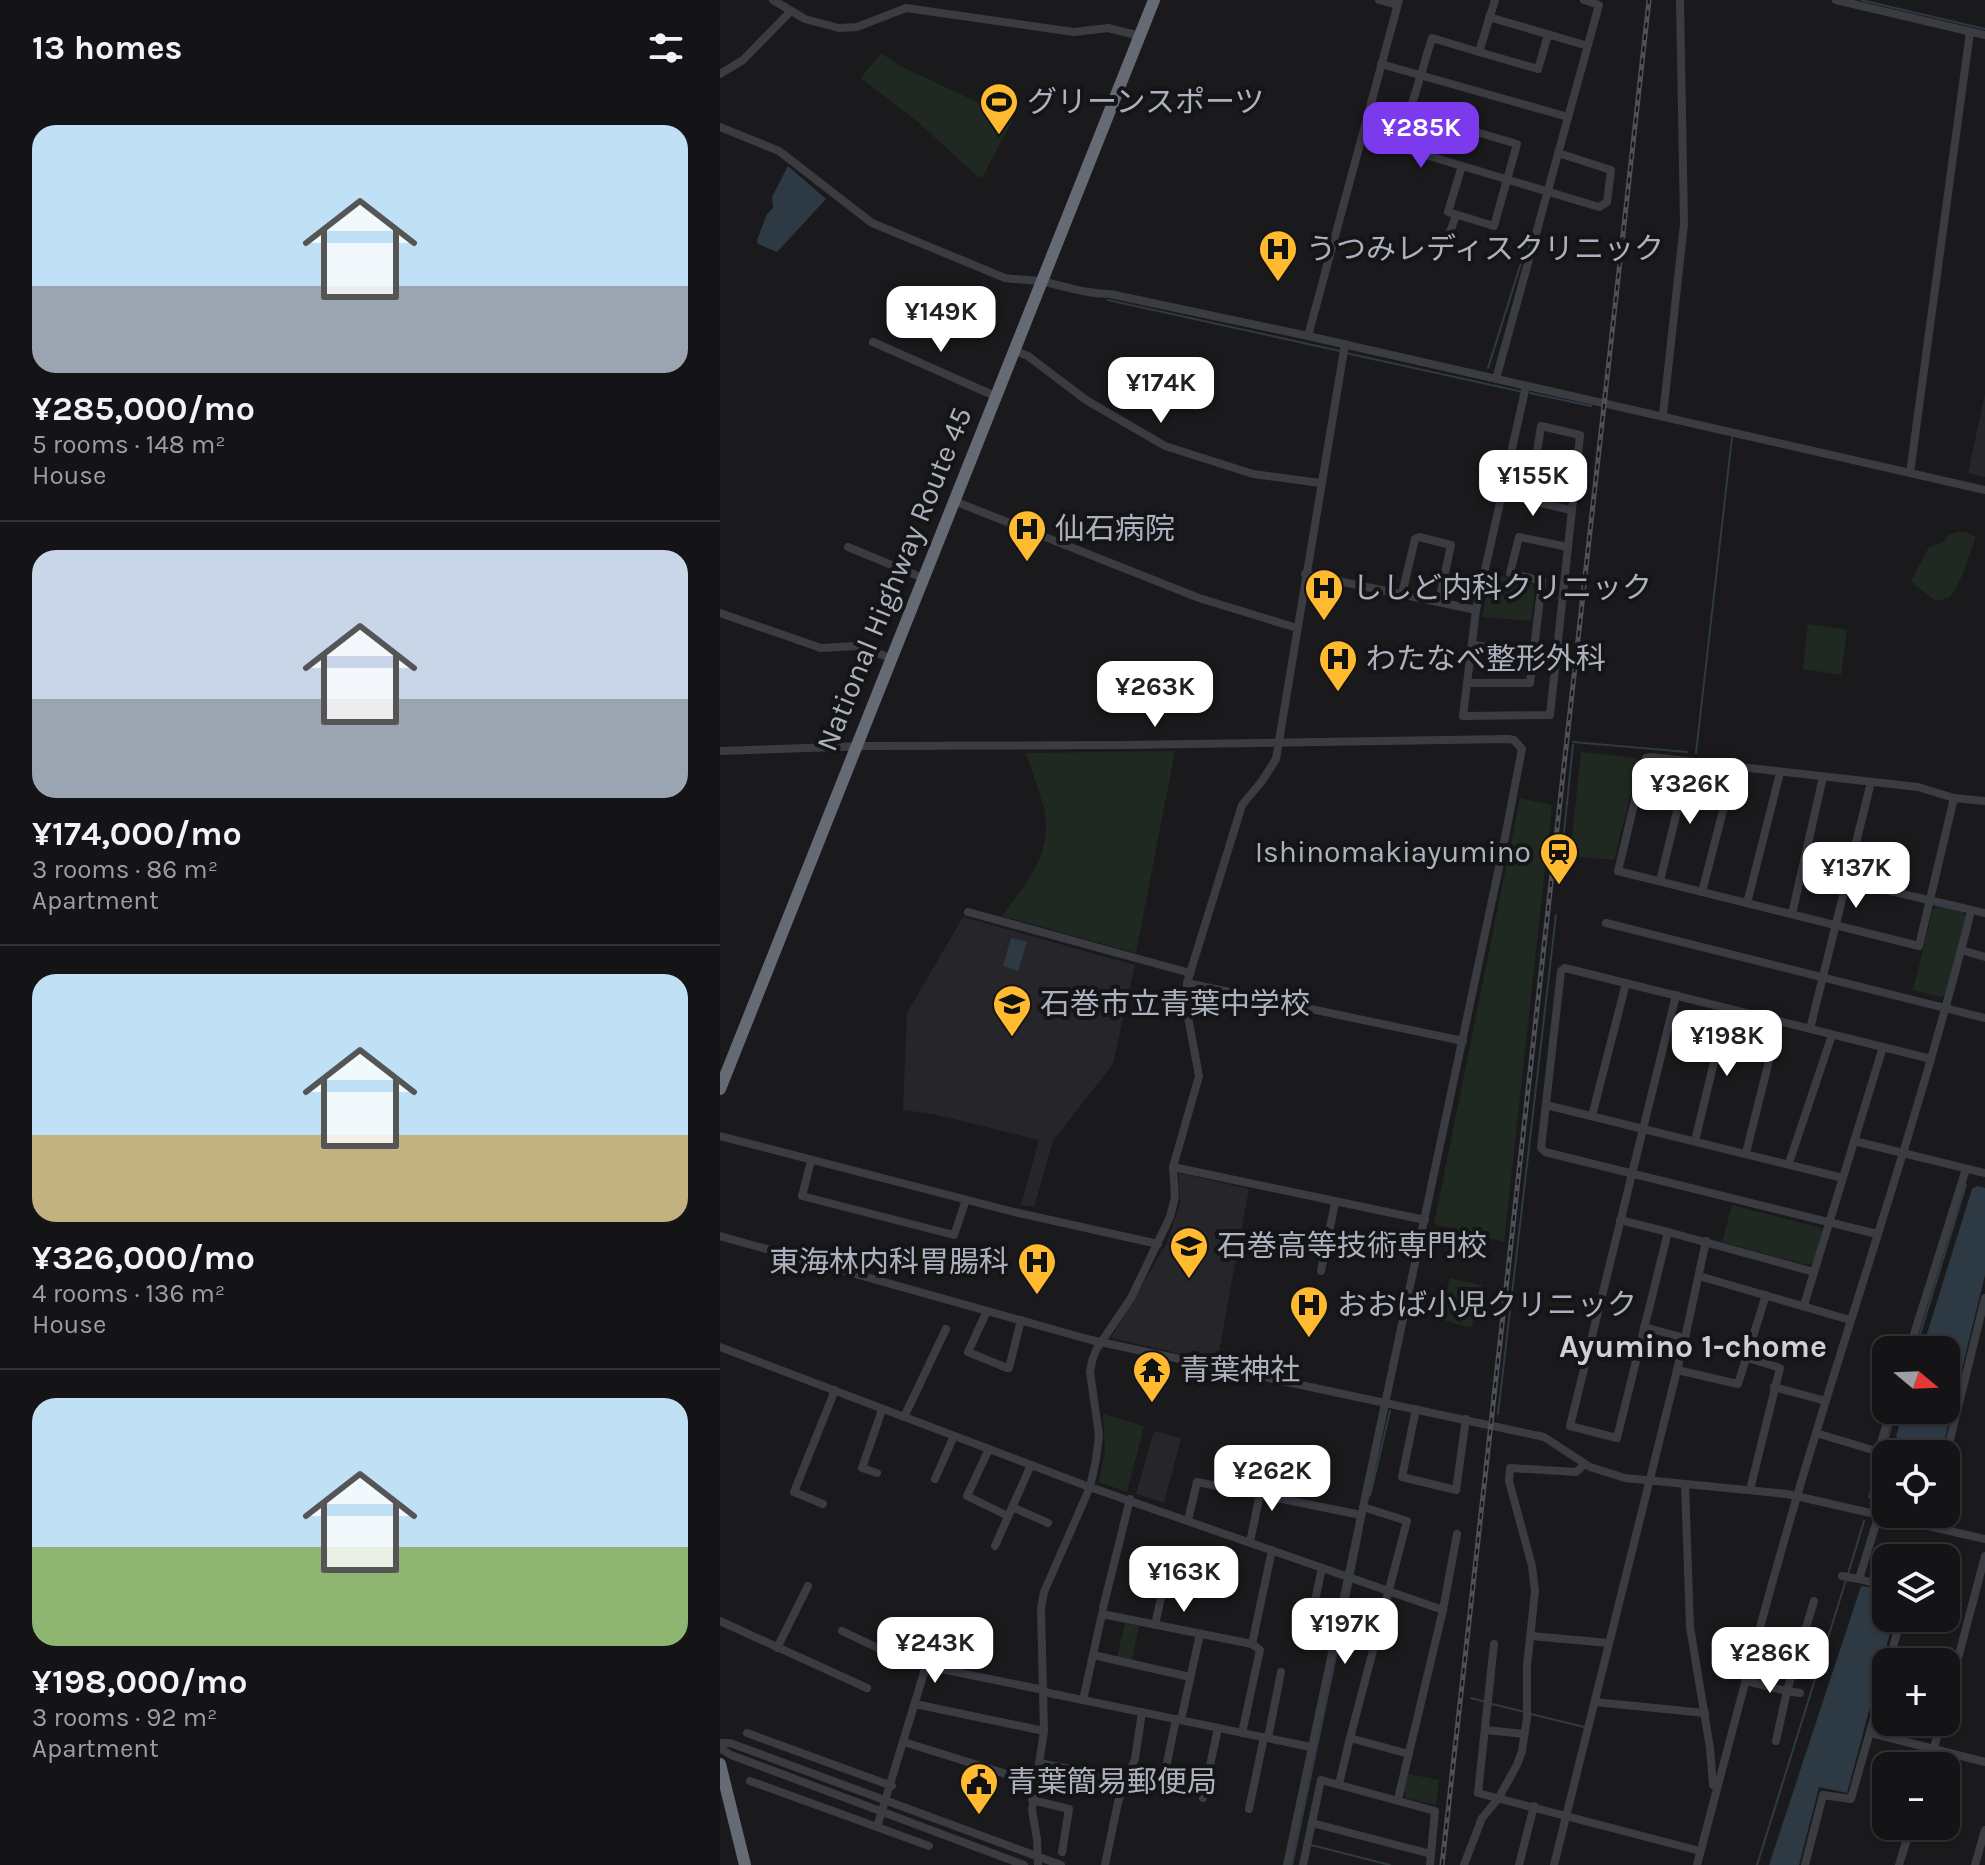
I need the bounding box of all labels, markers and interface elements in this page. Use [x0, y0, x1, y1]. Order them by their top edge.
icon: filters [644, 26, 688, 70]
text: 13 homes [32, 28, 183, 68]
sports icon: グリーンスポーツ [978, 81, 1020, 136]
place label: グリーンスポーツ [1027, 84, 1264, 120]
pin: ¥285K [1365, 102, 1477, 170]
text: ¥285K [1381, 112, 1461, 143]
icon: home [288, 177, 432, 321]
hospital icon: うつみレディスクリニック [1257, 228, 1299, 283]
place label: うつみレディスクリニック [1306, 231, 1664, 267]
pin: ¥149K [885, 286, 997, 354]
text: ¥149K [905, 296, 977, 327]
pin: ¥174K [1105, 357, 1217, 425]
text: ¥174K [1126, 367, 1196, 398]
text: ¥285,000/mo [32, 389, 255, 429]
street label: National Highway Route 45 [808, 402, 980, 756]
text: 5 rooms · 148 m² [32, 429, 226, 460]
pin: ¥155K [1477, 450, 1589, 518]
text: House [32, 460, 106, 491]
text: ¥155K [1497, 460, 1569, 491]
hospital icon: 仙石病院 [1006, 508, 1048, 563]
place label: 仙石病院 [1055, 511, 1175, 547]
hospital icon: ししど内科クリニック [1303, 567, 1345, 622]
place label: ししど内科クリニック [1352, 570, 1652, 606]
icon: home [288, 602, 432, 746]
hospital icon: わたなべ整形外科 [1317, 638, 1359, 693]
place label: わたなべ整形外科 [1366, 641, 1606, 677]
pin: ¥263K [1099, 661, 1211, 729]
text: ¥263K [1115, 671, 1195, 702]
pin: ¥326K [1634, 758, 1746, 826]
text: ¥326K [1650, 768, 1730, 799]
text: ¥174,000/mo [32, 814, 242, 854]
station icon: Ishinomakiayumino [1538, 831, 1580, 886]
place label: Ishinomakiayumino [1255, 834, 1531, 870]
pin: ¥137K [1800, 842, 1912, 910]
text: ¥137K [1821, 852, 1891, 883]
text: 3 rooms · 86 m² [32, 854, 218, 885]
text: Apartment [32, 885, 159, 916]
school or university icon: 石巻市立青葉中学校 [991, 983, 1033, 1038]
place label: 石巻市立青葉中学校 [1040, 986, 1310, 1022]
pin: ¥198K [1671, 1010, 1783, 1078]
text: ¥198K [1690, 1020, 1764, 1051]
icon: home [288, 1026, 432, 1170]
school or university icon: 石巻高等技術専門校 [1168, 1225, 1210, 1280]
place label: 石巻高等技術専門校 [1217, 1228, 1487, 1264]
text: ¥326,000/mo [32, 1238, 255, 1278]
hospital icon: 東海林内科胃腸科 [1016, 1241, 1058, 1296]
place label: 東海林内科胃腸科 [769, 1244, 1009, 1280]
text: 4 rooms · 136 m² [32, 1278, 225, 1309]
hospital icon: おおば小児クリニック [1288, 1284, 1330, 1339]
place label: おおば小児クリニック [1337, 1287, 1637, 1323]
text: House [32, 1309, 106, 1340]
district label: Ayumino 1-chome [1559, 1328, 1827, 1365]
north arrow [1872, 1336, 1960, 1424]
map controls [1872, 1336, 1960, 1840]
temple icon: 青葉神社 [1131, 1349, 1173, 1404]
place label: 青葉神社 [1180, 1352, 1300, 1388]
button: locate [1872, 1440, 1960, 1528]
pin: ¥262K [1216, 1445, 1328, 1513]
icon: home [288, 1450, 432, 1594]
text: ¥262K [1232, 1455, 1312, 1486]
button: layers [1872, 1544, 1960, 1632]
pin: ¥163K [1128, 1546, 1240, 1614]
text: ¥163K [1147, 1556, 1221, 1587]
pin: ¥197K [1289, 1598, 1401, 1666]
text: ¥197K [1310, 1608, 1380, 1639]
pin: ¥243K [879, 1617, 991, 1685]
text: ¥243K [895, 1627, 975, 1658]
pin: ¥286K [1714, 1627, 1826, 1695]
text: ¥286K [1730, 1637, 1810, 1668]
button: + [1872, 1648, 1960, 1736]
text: ¥198,000/mo [32, 1662, 247, 1702]
text: 3 rooms · 92 m² [32, 1702, 217, 1733]
text: Apartment [32, 1733, 159, 1764]
button: − [1872, 1752, 1960, 1840]
public building icon: 青葉簡易郵便局 [958, 1761, 1000, 1816]
place label: 青葉簡易郵便局 [1007, 1764, 1217, 1800]

